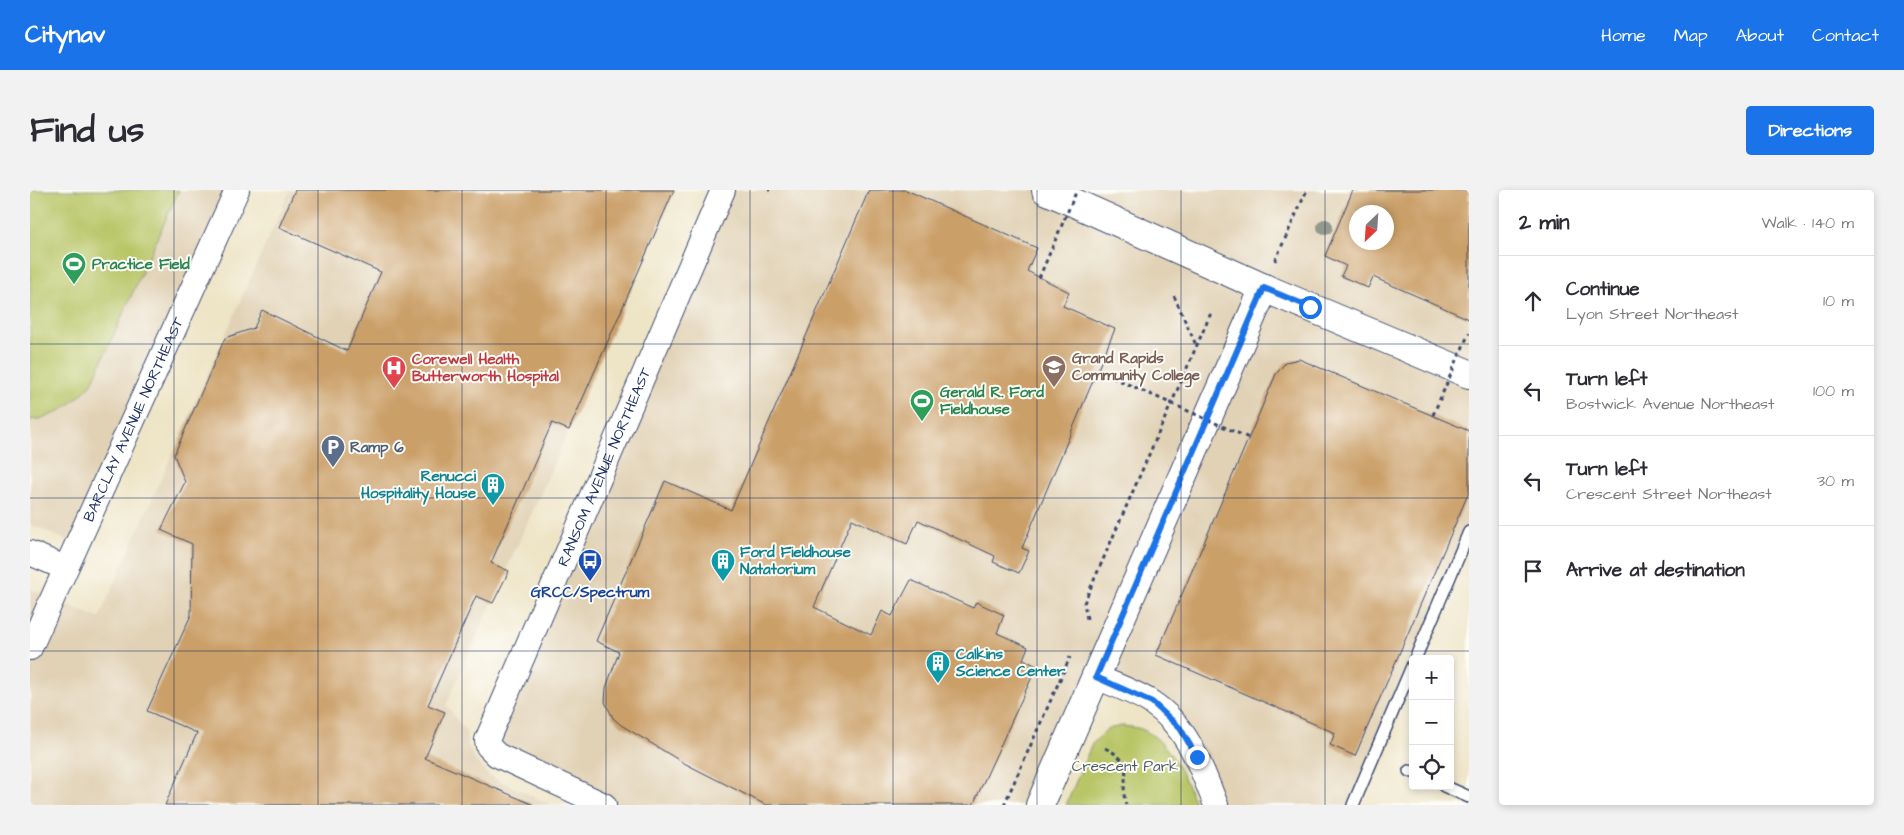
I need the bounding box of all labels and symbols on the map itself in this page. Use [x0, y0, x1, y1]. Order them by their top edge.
north arrow [1349, 205, 1394, 250]
sports icon: Practice Field [61, 251, 87, 285]
place label: Practice Field [92, 254, 190, 275]
route start [1299, 296, 1322, 319]
street label: BARCLAY AVENUE NORTHEAST [78, 313, 189, 525]
place label: Grand Rapids Community College [1072, 348, 1200, 388]
place label: Corewell Health Butterworth Hospital [412, 349, 560, 387]
school or university icon: Grand Rapids Community College [1041, 354, 1067, 388]
hospital icon: Corewell Health Butterworth Hospital [381, 355, 407, 389]
street label: RANSOM AVENUE NORTHEAST [553, 364, 657, 570]
place label: Gerald R. Ford Fieldhouse [940, 382, 1044, 420]
sports icon: Gerald R. Ford Fieldhouse [909, 388, 935, 422]
parking icon: Ramp 6 [320, 434, 346, 468]
place label: Ramp 6 [350, 437, 404, 458]
place label: Renucci Hospitality House [361, 466, 477, 505]
building icon: Renucci Hospitality House [480, 472, 506, 506]
place label: Ford Fieldhouse Natatorium [740, 542, 851, 580]
bus stop icon: GRCC/Spectrum [577, 548, 603, 582]
building icon: Ford Fieldhouse Natatorium [710, 548, 736, 582]
place label: GRCC/Spectrum [531, 582, 650, 603]
place label: Calkins Science Center [955, 644, 1066, 682]
building icon: Calkins Science Center [925, 650, 951, 684]
route end [1186, 746, 1209, 769]
park label: Crescent Park [1072, 756, 1178, 777]

